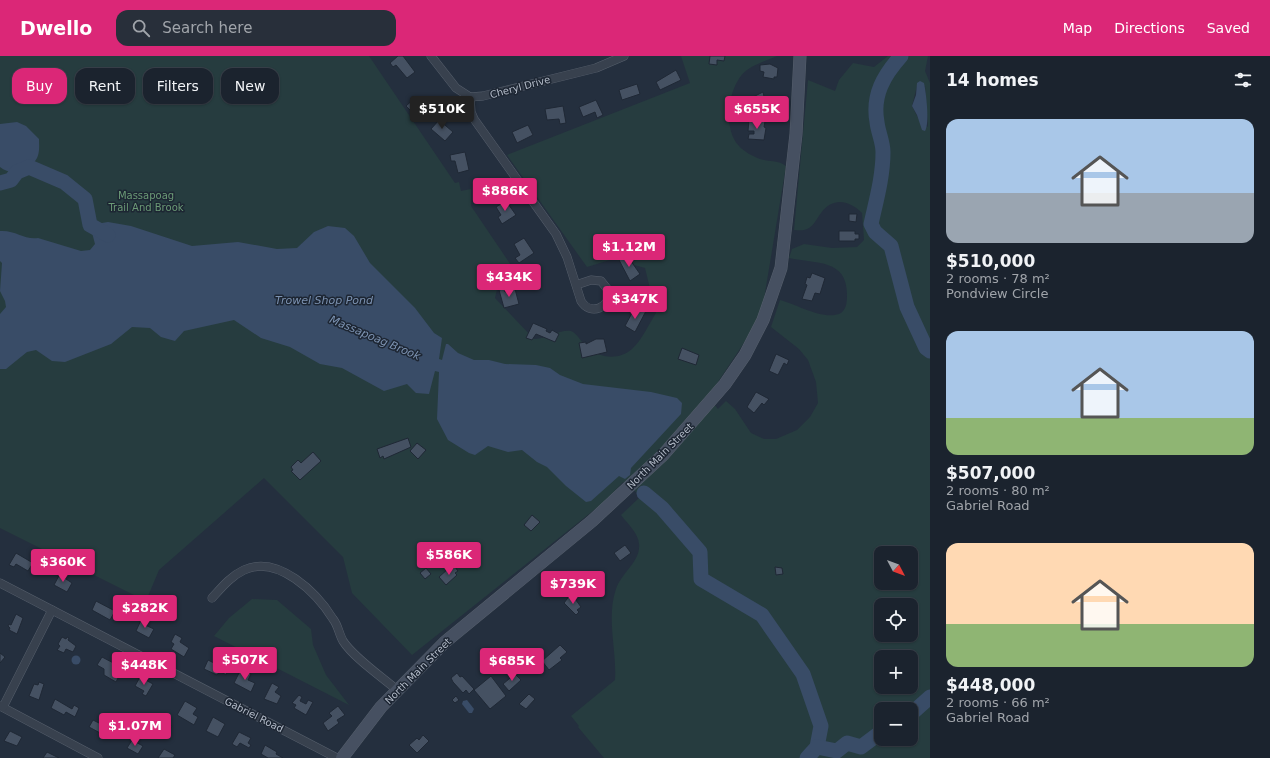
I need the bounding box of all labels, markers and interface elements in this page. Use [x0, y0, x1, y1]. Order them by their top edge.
search box [116, 10, 396, 46]
text: Dwello [20, 17, 92, 39]
icon: search [130, 17, 152, 39]
text: Search here [162, 19, 252, 37]
text: Map [1063, 20, 1092, 36]
text: Directions [1114, 20, 1185, 36]
text: Saved [1207, 20, 1250, 36]
chip: Buy [12, 68, 67, 104]
chip: Rent [75, 68, 135, 104]
chip: Filters [143, 68, 213, 104]
chip: New [221, 68, 279, 104]
icon: filters [1232, 69, 1254, 91]
text: 14 homes [946, 70, 1039, 90]
street label: Cheryl Drive [489, 74, 551, 100]
pin: $510K [414, 96, 470, 130]
pin: $655K [729, 96, 785, 130]
text: $510K [419, 101, 465, 116]
text: $655K [734, 101, 780, 116]
icon: home [1064, 145, 1136, 217]
pin: $886K [477, 178, 533, 212]
text: $886K [482, 183, 528, 198]
park label: Massapoag Trail And Brook [107, 190, 184, 213]
pin: $1.12M [596, 234, 662, 268]
text: $1.12M [602, 239, 656, 254]
text: $510,000 [946, 251, 1035, 271]
pin: $434K [481, 264, 537, 298]
text: $434K [486, 269, 532, 284]
text: 2 rooms · 78 m² [946, 271, 1050, 286]
pin: $347K [607, 286, 663, 320]
text: Pondview Circle [946, 286, 1048, 301]
text: $347K [612, 291, 658, 306]
water label: Trowel Shop Pond [275, 294, 374, 307]
water label: Massapoag Brook [328, 313, 423, 363]
icon: home [1064, 357, 1136, 429]
street label: North Main Street [625, 421, 695, 491]
text: $507,000 [946, 463, 1035, 483]
text: 2 rooms · 80 m² [946, 483, 1050, 498]
text: Gabriel Road [946, 498, 1030, 513]
pin: $586K [421, 542, 477, 576]
north arrow [874, 546, 918, 590]
map controls [874, 546, 918, 746]
text: $586K [426, 547, 472, 562]
pin: $360K [35, 549, 91, 583]
text: $360K [40, 554, 86, 569]
icon: home [1064, 569, 1136, 641]
pin: $739K [545, 571, 601, 605]
text: $739K [550, 576, 596, 591]
pin: $282K [117, 595, 173, 629]
button: locate [874, 598, 918, 642]
text: $282K [122, 600, 168, 615]
street label: North Main Street [383, 636, 453, 706]
pin: $507K [217, 647, 273, 681]
pin: $685K [484, 648, 540, 682]
button: + [874, 650, 918, 694]
pin: $448K [116, 652, 172, 686]
text: $507K [222, 652, 268, 667]
text: $685K [489, 653, 535, 668]
text: $448K [121, 657, 167, 672]
text: $448,000 [946, 675, 1035, 695]
street label: Gabriel Road [223, 695, 285, 735]
text: 2 rooms · 66 m² [946, 695, 1050, 710]
button: − [874, 702, 918, 746]
text: Gabriel Road [946, 710, 1030, 725]
pin: $1.07M [102, 713, 168, 747]
text: $1.07M [108, 718, 162, 733]

